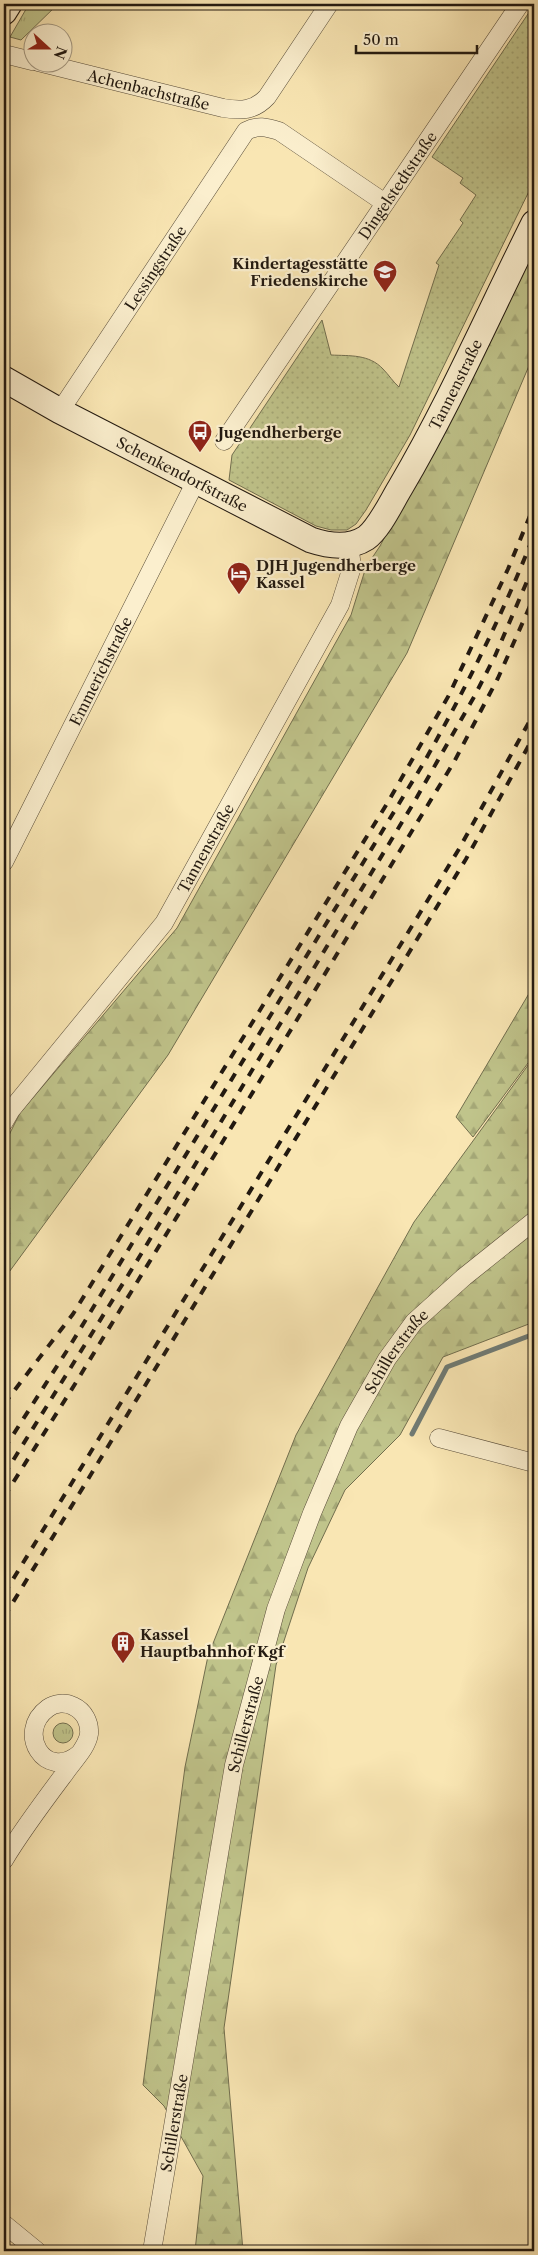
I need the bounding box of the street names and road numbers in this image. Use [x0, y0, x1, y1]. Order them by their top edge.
street label: Achenbachstraße [85, 65, 212, 114]
street label: Dingelstedtstraße [354, 128, 441, 243]
street label: Lessingstraße [120, 222, 190, 314]
street label: Tannenstraße [425, 336, 486, 433]
street label: Schenkendorfstraße [114, 432, 251, 515]
street label: Emmerichstraße [65, 613, 136, 729]
street label: Tannenstraße [173, 800, 238, 896]
street label: Schillerstraße [360, 1305, 432, 1397]
street label: Schillerstraße [223, 1674, 267, 1774]
street label: Schillerstraße [156, 2072, 191, 2173]

